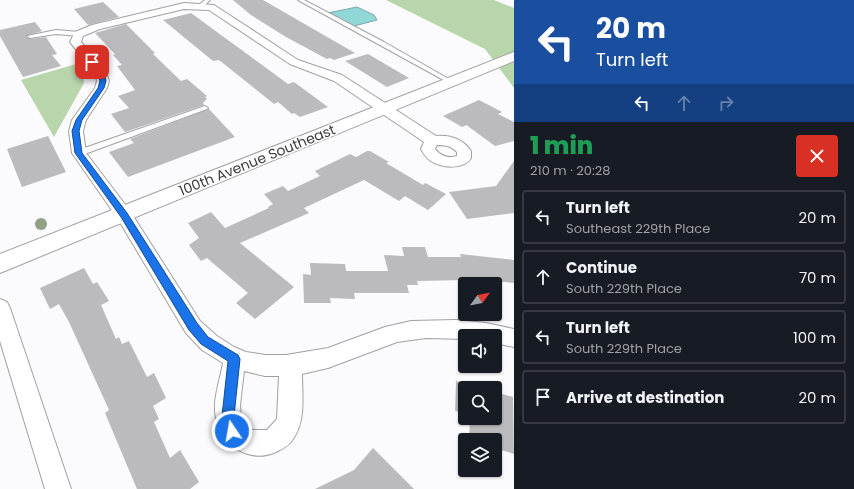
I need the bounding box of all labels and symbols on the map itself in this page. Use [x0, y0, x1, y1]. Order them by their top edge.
pin [75, 45, 109, 79]
street label: 100th Avenue Southeast [176, 119, 338, 201]
north arrow [458, 277, 502, 321]
position arrow [211, 410, 253, 452]

